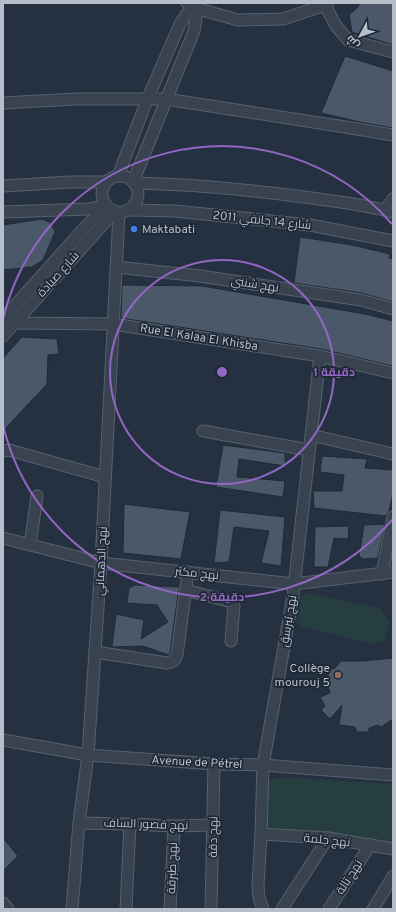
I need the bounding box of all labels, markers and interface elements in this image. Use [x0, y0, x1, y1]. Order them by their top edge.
north arrow [340, 16, 380, 56]
text: ش [343, 32, 363, 52]
street label: شارع 14 جانفي 2011 [212, 208, 312, 235]
place label: Maktabati [142, 222, 195, 238]
marker: Maktabati [129, 224, 139, 234]
street label: شارع صيادة [34, 249, 83, 301]
street label: نهج شنني [230, 273, 280, 298]
street label: Rue El Kalaa El Khisba [139, 321, 259, 355]
centre of rings [215, 365, 229, 379]
text: 1 دقيقة [313, 365, 355, 381]
street label: نهج الدهماني [92, 526, 113, 596]
street label: نهج مكثر [173, 564, 220, 584]
text: 2 دقيقة [200, 590, 244, 606]
street label: نهج تبرسق [277, 594, 301, 648]
place label: Collège mourouj 5 [275, 661, 330, 691]
marker: Collège mourouj 5 [333, 670, 343, 680]
street label: Avenue de Pétrel [151, 753, 243, 773]
street label: نهج قصور الساف [103, 816, 189, 834]
street label: نهج دقة [206, 816, 222, 858]
street label: نهج جلمة [303, 831, 351, 851]
street label: نهج طبرقة [164, 842, 182, 894]
street label: نهج تالة [333, 857, 367, 898]

